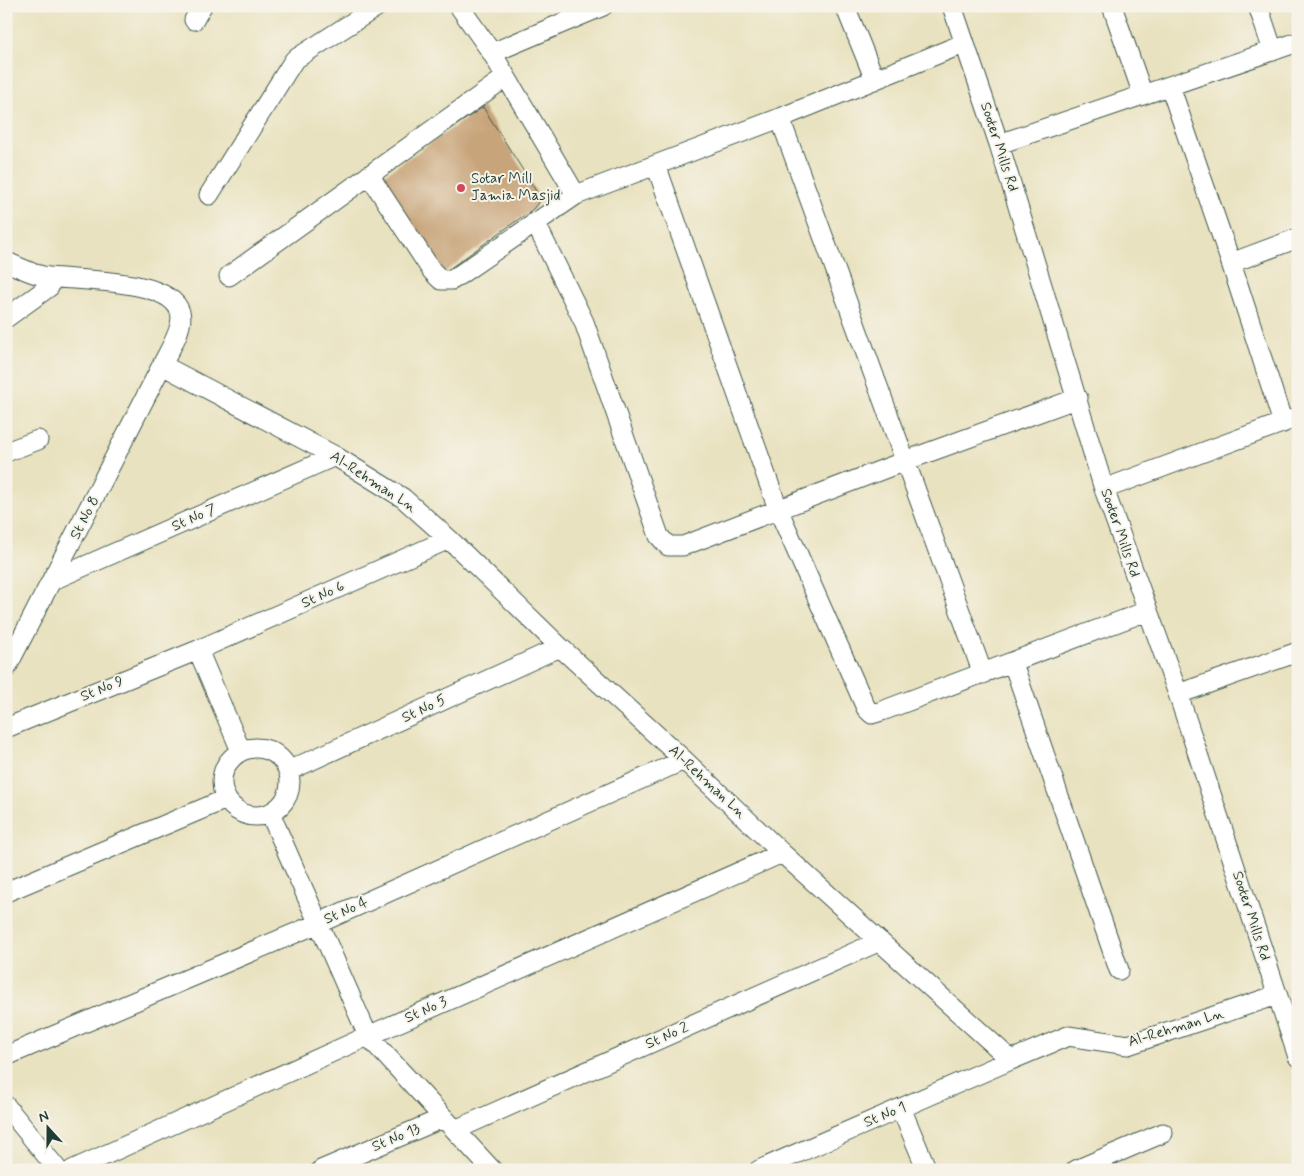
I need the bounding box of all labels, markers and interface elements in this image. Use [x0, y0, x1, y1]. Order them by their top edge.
street label: Sooter Mills Rd [975, 100, 1023, 194]
place label: Sotar Mill Jamia Masjid [471, 169, 561, 206]
marker: Sotar Mill Jamia Masjid [455, 182, 467, 194]
street label: Al-Rehman Ln [326, 447, 420, 518]
street label: Sooter Mills Rd [1095, 486, 1145, 580]
street label: St No 8 [66, 493, 104, 543]
street label: St No 7 [169, 499, 219, 537]
street label: St No 6 [298, 577, 348, 613]
street label: St No 9 [77, 671, 127, 707]
street label: St No 5 [399, 690, 449, 728]
street label: Al-Rehman Ln [664, 741, 750, 823]
street label: Sooter Mills Rd [1227, 869, 1275, 963]
street label: St No 4 [321, 892, 371, 930]
street label: St No 3 [402, 992, 451, 1028]
street label: Al-Rehman Ln [1126, 1004, 1227, 1052]
street label: St No 2 [642, 1018, 692, 1054]
street label: St No 1 [861, 1097, 909, 1133]
north arrow [22, 1104, 72, 1154]
text: N [36, 1107, 51, 1127]
street label: St No 13 [369, 1119, 423, 1157]

